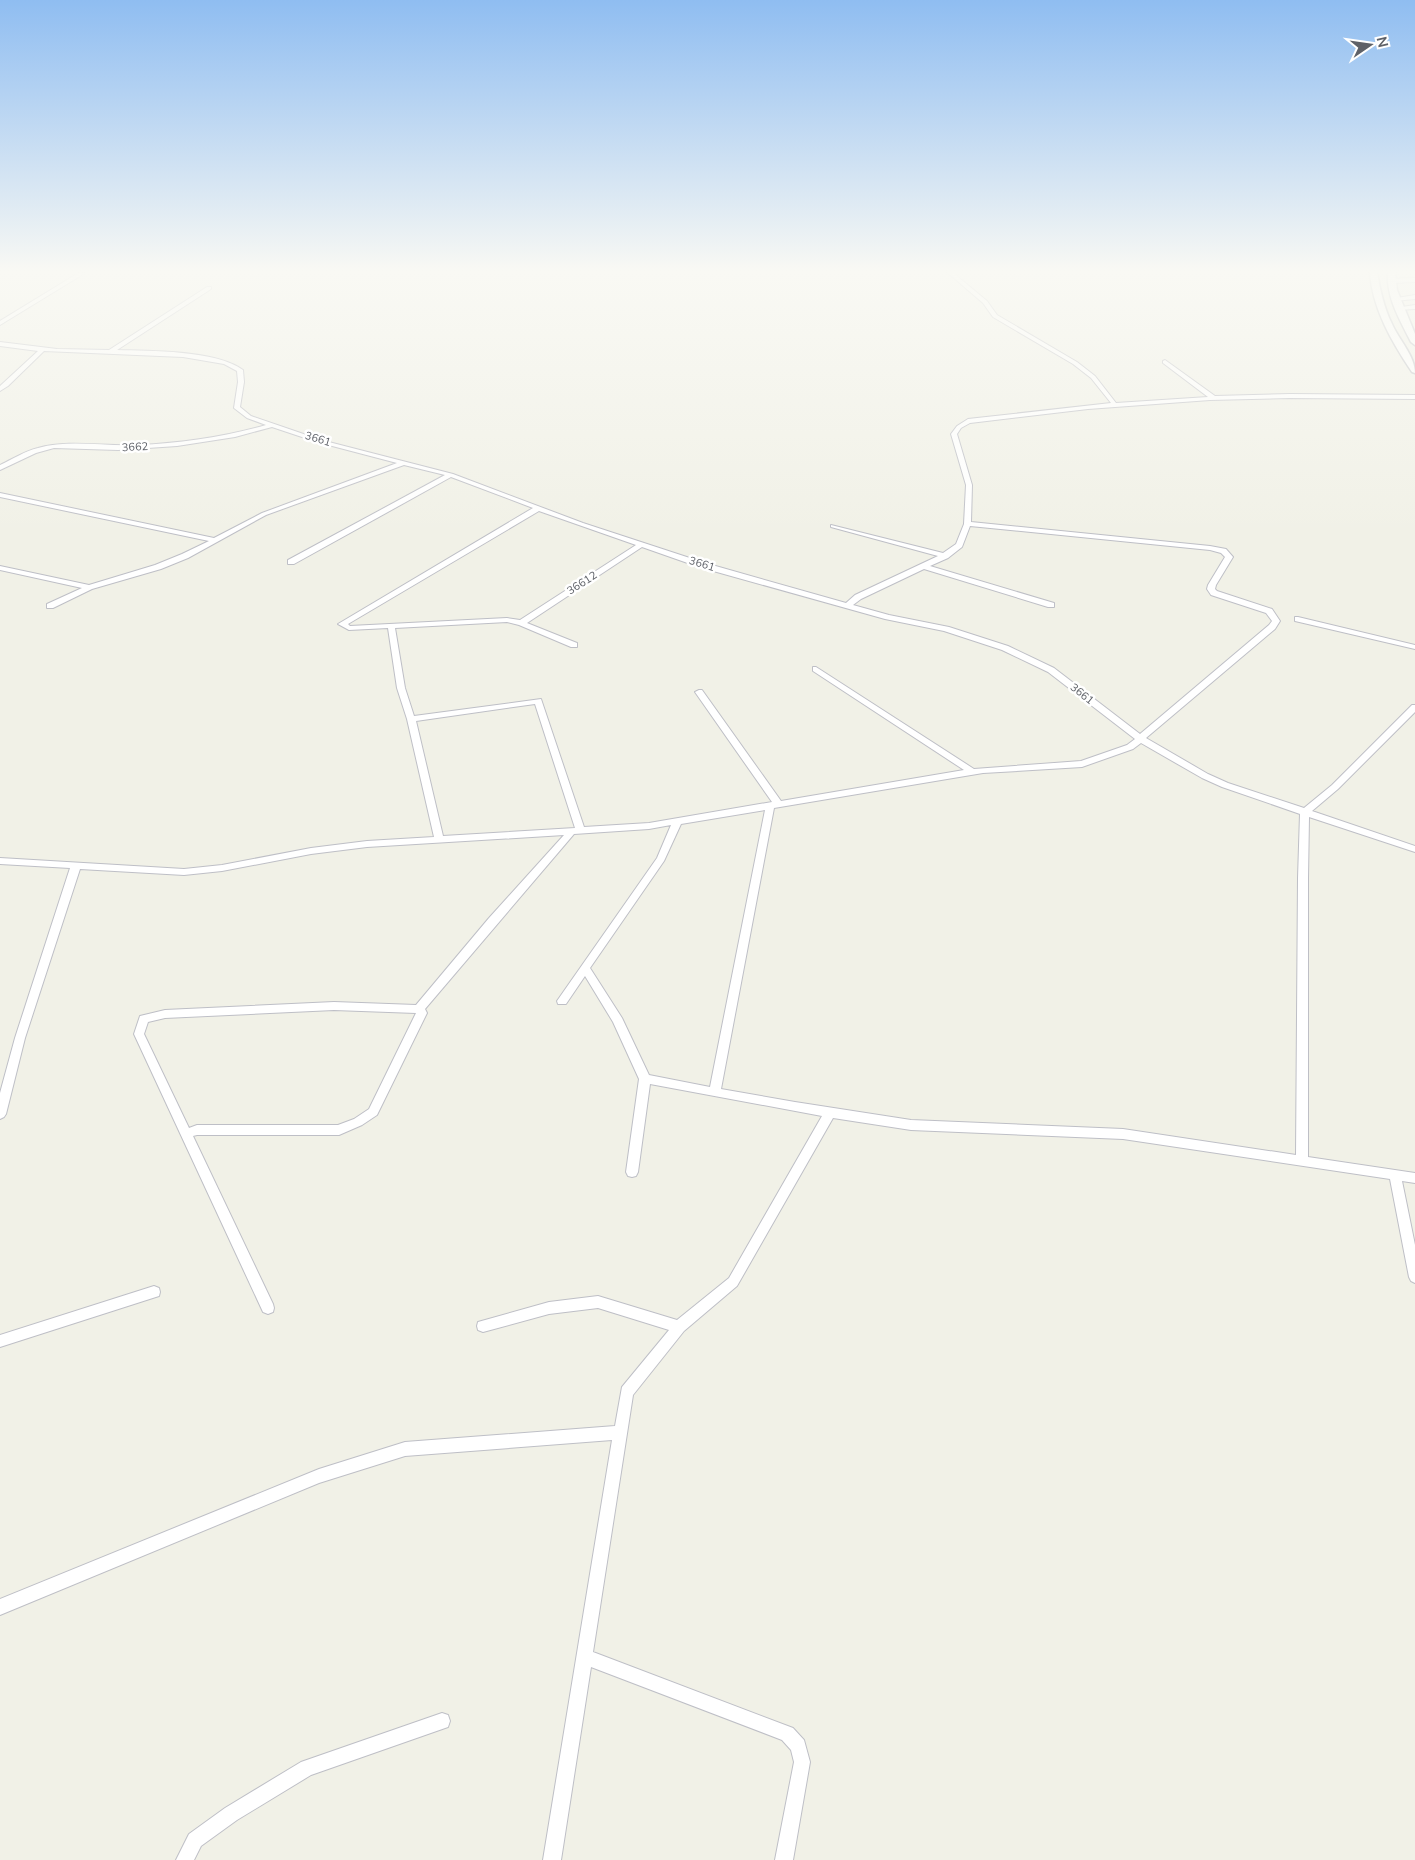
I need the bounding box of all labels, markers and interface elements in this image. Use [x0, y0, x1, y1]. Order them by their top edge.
north arrow [1345, 20, 1395, 70]
text: N [1372, 35, 1393, 49]
street label: 3661 [303, 428, 333, 450]
street label: 3662 [121, 439, 149, 455]
street label: 3661 [687, 553, 717, 575]
street label: 36612 [564, 568, 600, 598]
street label: 3661 [1067, 680, 1097, 708]

